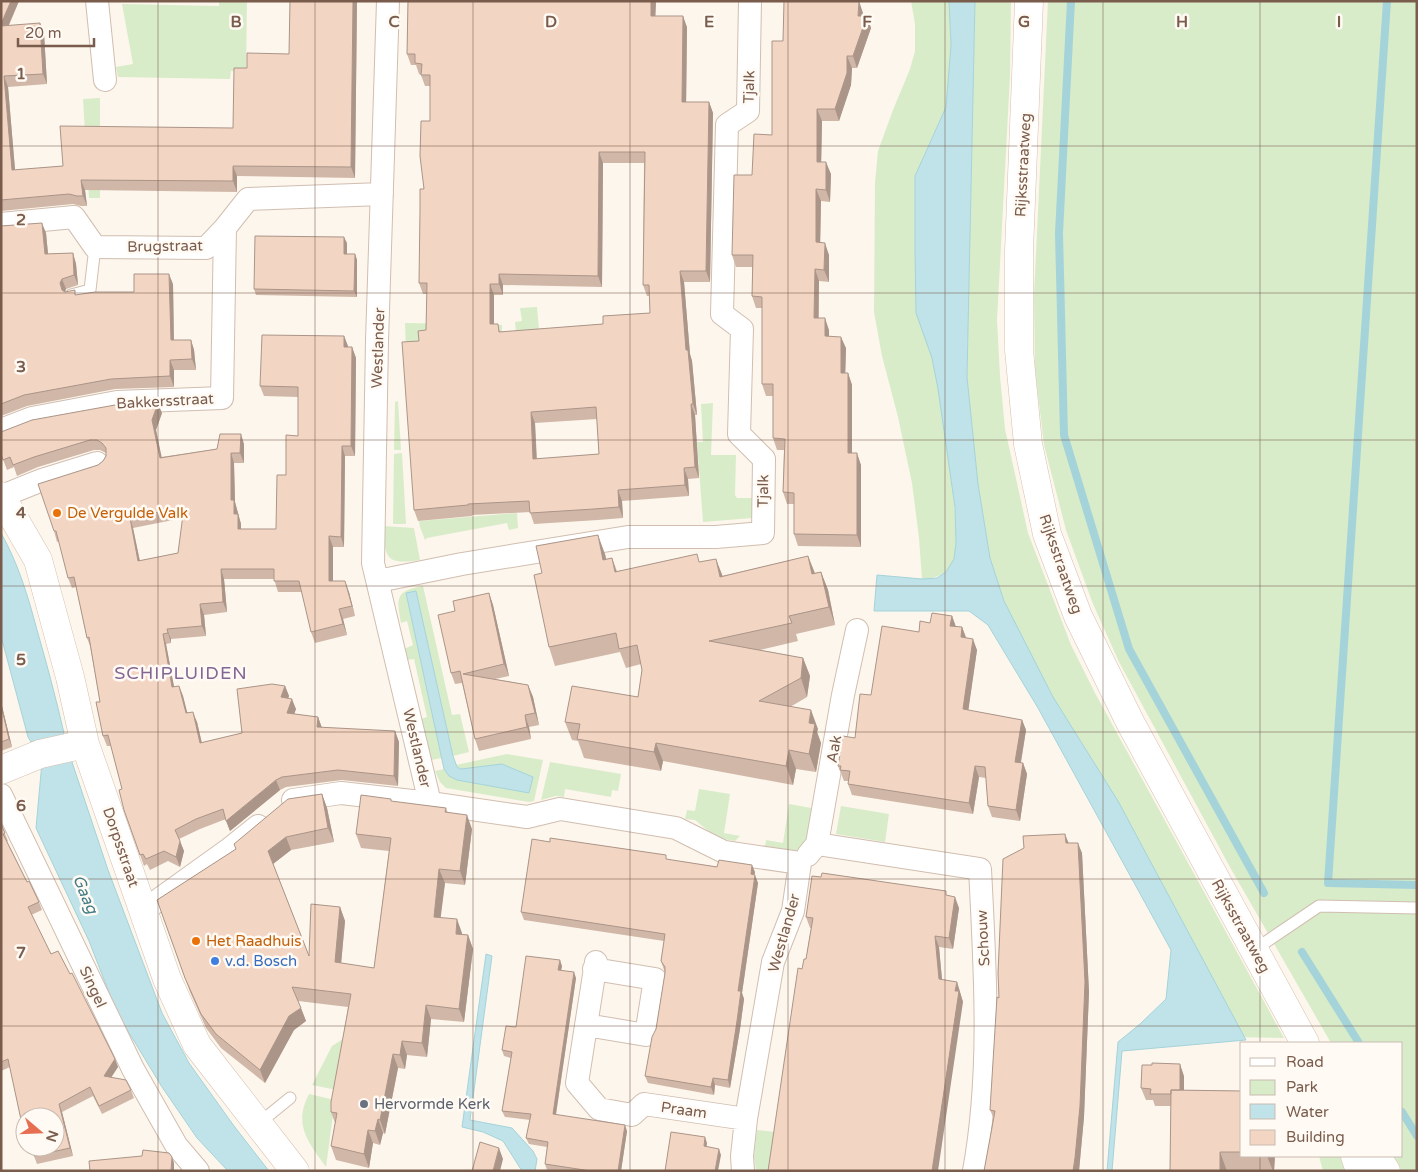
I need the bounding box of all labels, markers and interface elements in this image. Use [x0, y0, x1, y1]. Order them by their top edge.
text: B [230, 12, 242, 32]
text: C [388, 12, 400, 32]
text: D [545, 12, 557, 32]
text: E [704, 12, 714, 32]
text: F [862, 12, 872, 32]
text: G [1018, 12, 1030, 32]
text: H [1176, 12, 1188, 32]
text: I [1337, 12, 1341, 32]
scale bar [18, 15, 94, 47]
text: 20 m [25, 24, 62, 42]
text: 1 [16, 64, 26, 84]
street label: Tjalk [739, 70, 759, 104]
street label: Rijksstraatweg [1011, 112, 1035, 218]
text: 2 [16, 210, 26, 230]
street label: Brugstraat [127, 236, 203, 256]
street label: Westlander [368, 307, 388, 389]
text: 3 [16, 357, 26, 377]
street label: Bakkersstraat [116, 389, 214, 413]
street label: Tjalk [754, 474, 772, 508]
text: 4 [16, 503, 26, 523]
place label: De Vergulde Valk [67, 504, 188, 522]
marker: De Vergulde Valk [51, 507, 63, 519]
street label: Rijksstraatweg [1036, 512, 1086, 616]
text: 5 [16, 650, 26, 670]
district label: SCHIPLUIDEN [114, 662, 248, 684]
street label: Westlander [399, 707, 435, 790]
street label: Aak [823, 734, 845, 764]
text: 6 [16, 796, 26, 816]
street label: Dorpsstraat [99, 805, 143, 890]
water label: Gaag [68, 872, 102, 918]
street label: Rijksstraatweg [1208, 876, 1274, 976]
street label: Westlander [764, 891, 804, 974]
street label: Schouw [973, 909, 993, 967]
place label: Het Raadhuis [206, 932, 301, 950]
marker: Het Raadhuis [190, 935, 202, 947]
text: 7 [16, 943, 26, 963]
place label: v.d. Bosch [225, 952, 297, 970]
marker: v.d. Bosch [209, 955, 221, 967]
street label: Singel [76, 963, 110, 1011]
legend [1240, 1042, 1403, 1157]
text: Road [1286, 1053, 1324, 1071]
text: Park [1286, 1078, 1318, 1096]
place label: Hervormde Kerk [374, 1095, 490, 1113]
marker: Hervormde Kerk [358, 1098, 370, 1110]
street label: Praam [660, 1098, 708, 1122]
text: Water [1286, 1103, 1329, 1121]
north arrow [15, 1107, 65, 1157]
text: N [42, 1128, 62, 1144]
text: Building [1286, 1128, 1345, 1146]

